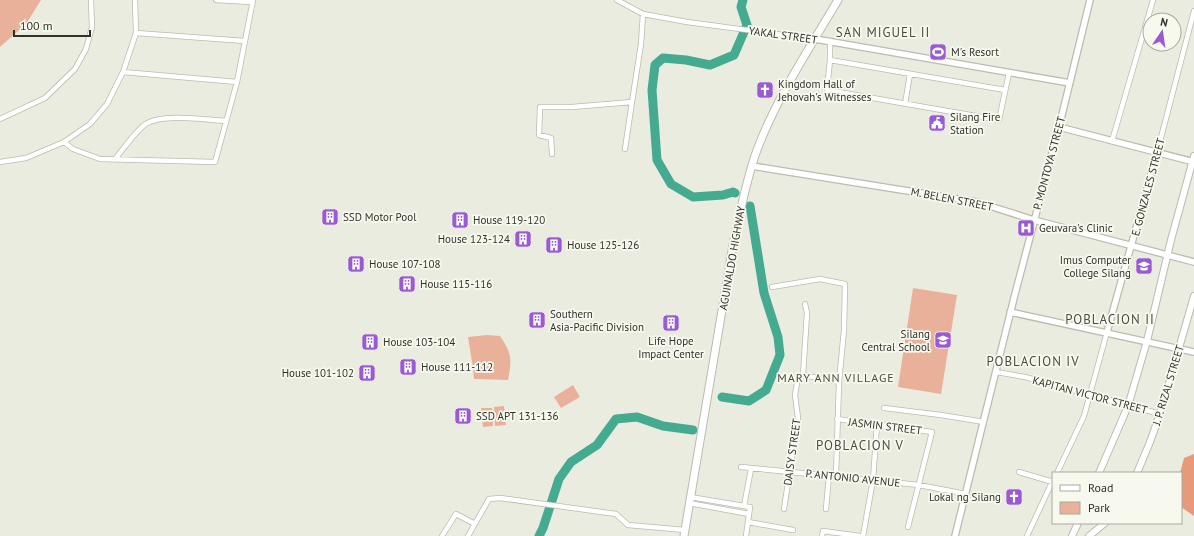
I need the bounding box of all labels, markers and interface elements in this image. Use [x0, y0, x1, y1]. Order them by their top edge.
scale bar [14, 12, 90, 38]
north arrow [1142, 12, 1182, 52]
text: N [1159, 15, 1169, 30]
text: 100 m [20, 18, 53, 33]
street label: YAKAL STREET [748, 23, 818, 47]
district label: SAN MIGUEL II [836, 24, 930, 41]
sports icon: M's Resort [928, 42, 948, 62]
place label: M's Resort [951, 45, 999, 59]
place label: Kingdom Hall of Jehovah's Witnesses [777, 77, 872, 104]
church icon: Kingdom Hall of Jehovah's Witnesses [755, 80, 775, 100]
place label: Silang Fire Station [950, 110, 1001, 137]
public building icon: Silang Fire Station [927, 113, 947, 133]
street label: P. MONTOYA STREET [1030, 115, 1068, 211]
street label: E. GONZALES STREET [1128, 136, 1168, 238]
street label: M. BELEN STREET [910, 184, 994, 214]
street label: AGUINALDO HIGHWAY [716, 204, 748, 311]
building icon: SSD Motor Pool [320, 207, 340, 227]
place label: SSD Motor Pool [343, 210, 417, 224]
building icon: House 119-120 [450, 210, 470, 230]
place label: House 119-120 [473, 213, 545, 227]
hospital icon: Geuvara's Clinic [1016, 218, 1036, 238]
place label: Geuvara's Clinic [1039, 221, 1113, 235]
building icon: House 123-124 [513, 229, 533, 249]
place label: House 123-124 [438, 232, 510, 246]
building icon: House 125-126 [544, 235, 564, 255]
place label: House 125-126 [567, 238, 639, 252]
place label: Imus Computer College Silang [1060, 253, 1131, 280]
building icon: House 107-108 [346, 254, 366, 274]
school or university icon: Imus Computer College Silang [1134, 256, 1154, 276]
place label: House 107-108 [369, 257, 441, 271]
building icon: House 115-116 [397, 274, 417, 294]
place label: House 115-116 [420, 277, 492, 291]
place label: Southern Asia-Pacific Division [550, 307, 644, 334]
building icon: Southern Asia-Pacific Division [527, 310, 547, 330]
district label: POBLACION II [1065, 311, 1155, 328]
building icon: Life Hope Impact Center [661, 313, 681, 333]
place label: Silang Central School [862, 327, 931, 354]
school or university icon: Silang Central School [933, 330, 953, 350]
building icon: House 103-104 [360, 332, 380, 352]
place label: Life Hope Impact Center [638, 334, 704, 361]
place label: House 103-104 [383, 335, 455, 349]
street label: J. P. RIZAL STREET [1149, 343, 1187, 428]
district label: POBLACION IV [986, 353, 1080, 370]
building icon: House 111-112 [398, 357, 418, 377]
place label: House 111-112 [421, 360, 493, 374]
building icon: House 101-102 [357, 363, 377, 383]
place label: House 101-102 [282, 366, 354, 380]
district label: MARY ANN VILLAGE [777, 370, 895, 385]
street label: KAPITAN VICTOR STREET [1031, 373, 1149, 417]
building icon: SSD APT 131-136 [453, 406, 473, 426]
place label: SSD APT 131-136 [476, 409, 558, 423]
street label: JASMIN STREET [846, 414, 923, 437]
street label: DAISY STREET [780, 418, 804, 486]
district label: POBLACION V [816, 437, 904, 454]
street label: P. ANTONIO AVENUE [805, 466, 901, 490]
legend [1052, 472, 1182, 524]
text: Road [1088, 480, 1113, 495]
church icon: Lokal ng Silang [1004, 487, 1024, 507]
place label: Lokal ng Silang [929, 490, 1001, 504]
text: Park [1088, 500, 1110, 515]

